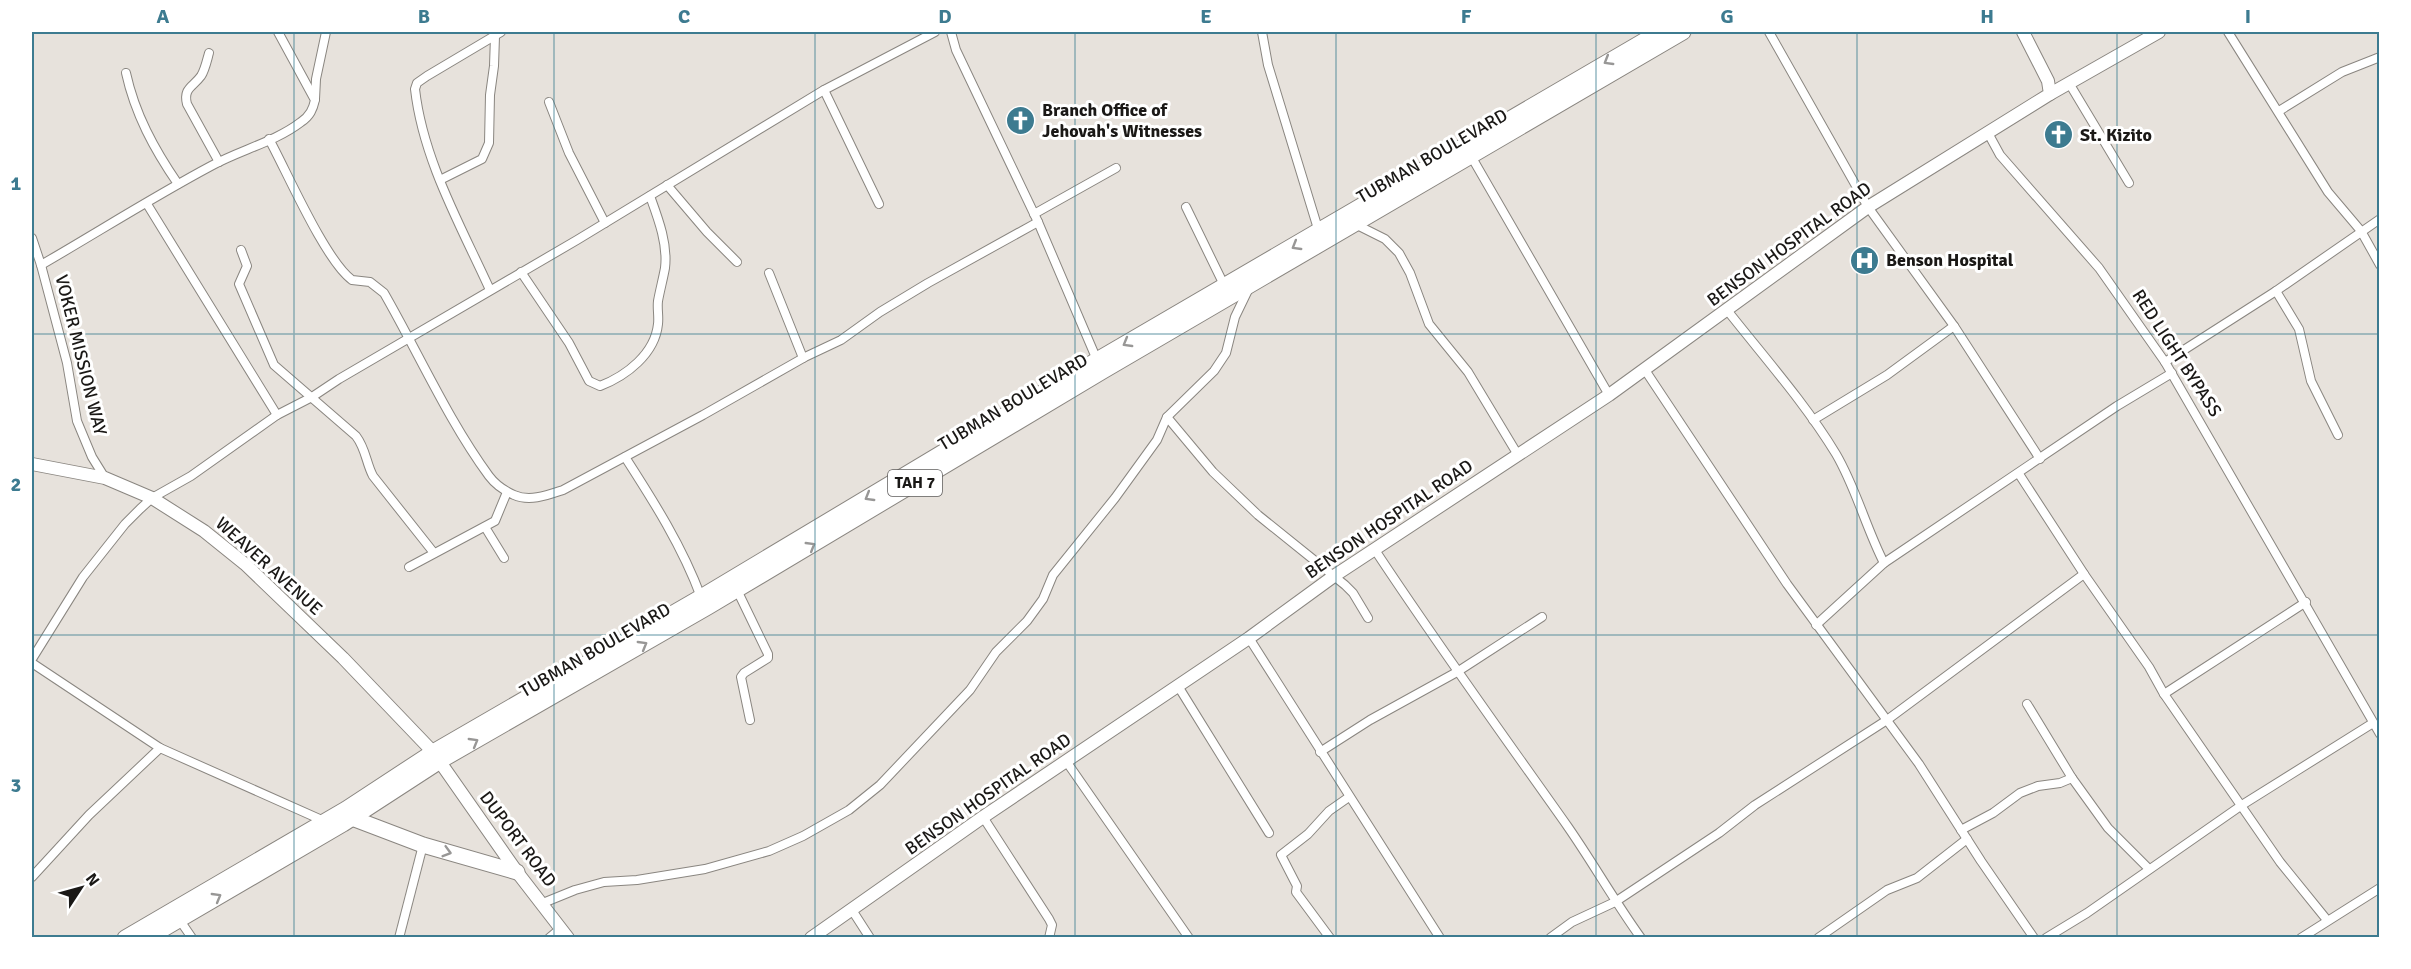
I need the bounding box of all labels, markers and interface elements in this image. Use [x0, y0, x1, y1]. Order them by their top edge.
text: A [157, 4, 170, 29]
text: B [418, 4, 430, 29]
text: C [678, 4, 690, 29]
text: D [938, 4, 952, 29]
text: E [1200, 4, 1212, 29]
text: F [1461, 4, 1472, 29]
text: G [1720, 4, 1734, 29]
text: H [1980, 4, 1994, 29]
text: I [2245, 4, 2251, 29]
one-way arrow [1604, 54, 1614, 66]
place label: Branch Office of Jehovah's Witnesses [1042, 99, 1202, 142]
church icon: Branch Office of Jehovah's Witnesses [1005, 104, 1037, 136]
street label: TUBMAN BOULEVARD [1353, 104, 1511, 208]
church icon: St. Kizito [2043, 119, 2075, 151]
place label: St. Kizito [2080, 124, 2152, 146]
text: 1 [11, 171, 22, 196]
street label: BENSON HOSPITAL ROAD [1703, 177, 1875, 311]
one-way arrow [1292, 238, 1302, 250]
hospital icon: Benson Hospital [1849, 244, 1881, 276]
place label: Benson Hospital [1886, 249, 2014, 271]
street label: VOKER MISSION WAY [50, 272, 112, 438]
street label: RED LIGHT BYPASS [2128, 285, 2226, 421]
one-way arrow [1123, 336, 1133, 348]
street label: TUBMAN BOULEVARD [934, 349, 1092, 455]
street label: BENSON HOSPITAL ROAD [1301, 455, 1477, 583]
road number: TAH 7 [888, 470, 942, 496]
text: 2 [11, 472, 21, 497]
one-way arrow [865, 489, 875, 501]
street label: WEAVER AVENUE [211, 512, 327, 620]
one-way arrow [805, 541, 815, 553]
street label: TUBMAN BOULEVARD [516, 598, 674, 702]
one-way arrow [636, 641, 647, 652]
street label: BENSON HOSPITAL ROAD [901, 728, 1075, 860]
one-way arrow [468, 738, 478, 749]
text: 3 [11, 773, 21, 798]
street label: DUPORT ROAD [475, 787, 561, 891]
one-way arrow [441, 845, 452, 857]
north arrow [51, 858, 111, 918]
text: N [81, 869, 104, 890]
one-way arrow [211, 893, 221, 904]

